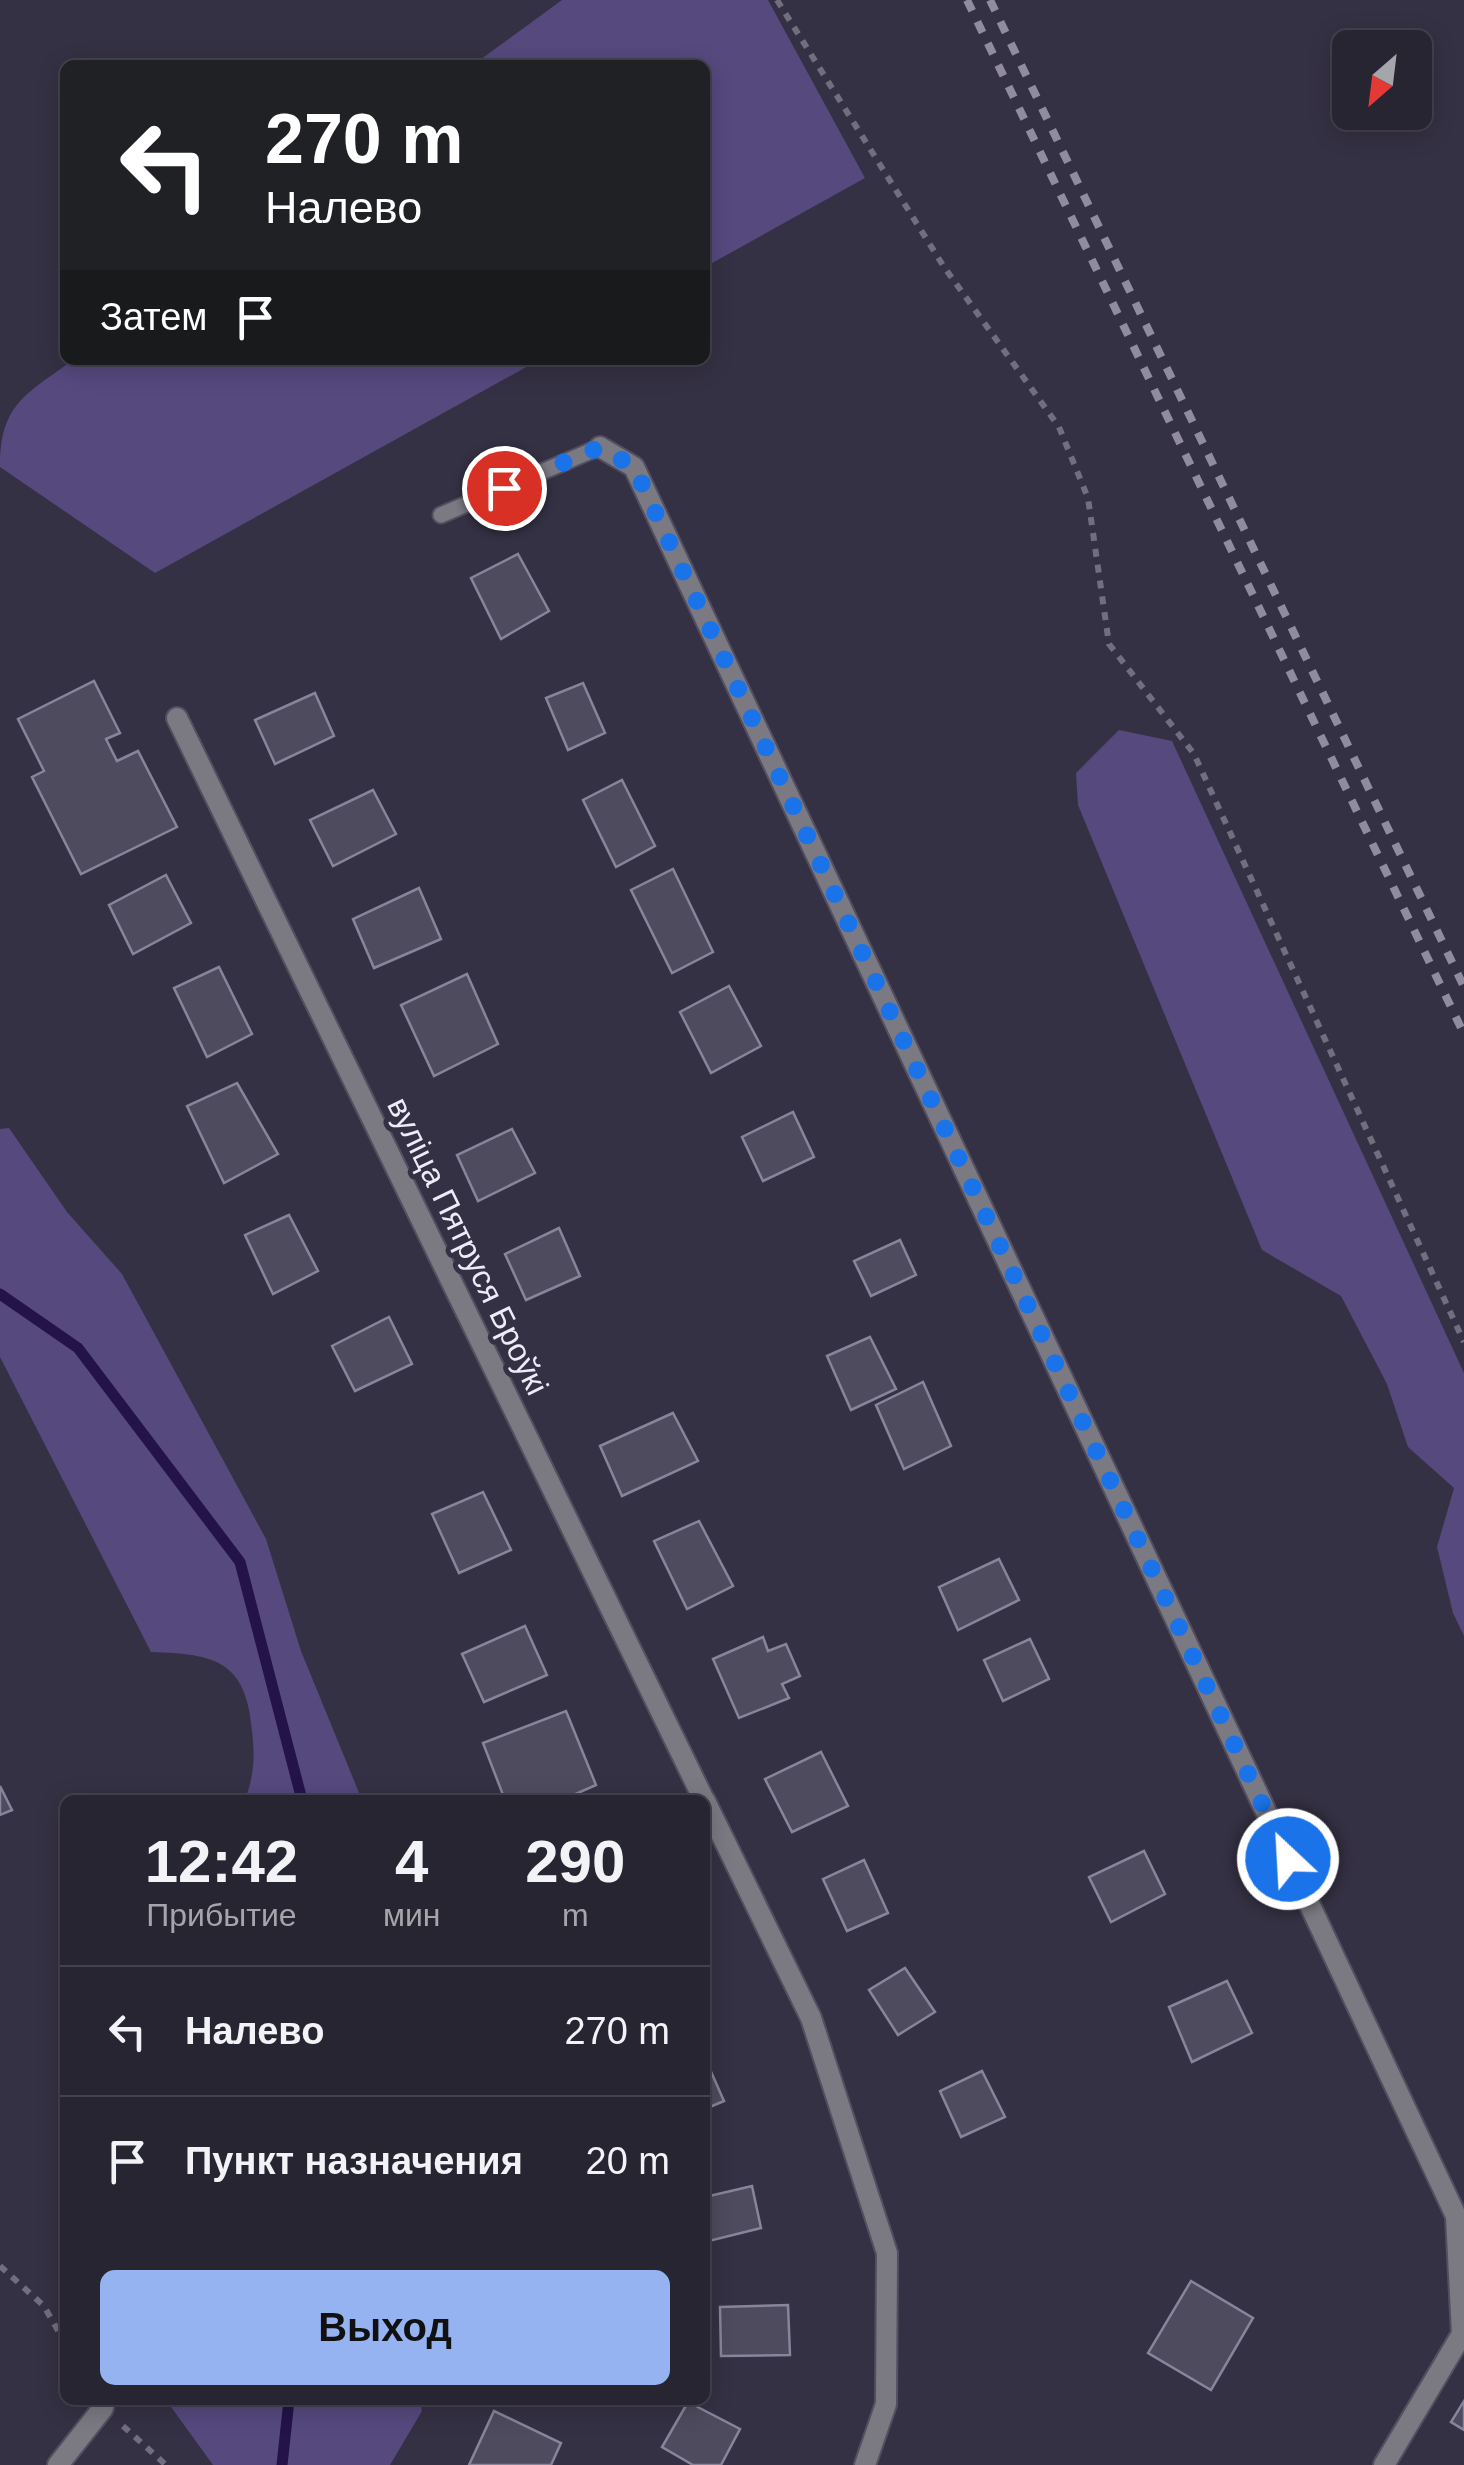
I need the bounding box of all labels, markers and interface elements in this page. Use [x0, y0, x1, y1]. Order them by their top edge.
north arrow [1332, 30, 1432, 130]
map controls [1332, 30, 1432, 130]
icon: left [100, 100, 230, 230]
text: 270 m [265, 100, 463, 178]
text: Налево [265, 182, 422, 233]
icon: arrive [228, 290, 283, 345]
text: Затем [100, 296, 208, 338]
pin [462, 446, 547, 531]
icon: arrive [477, 461, 532, 516]
street label: вуліца Пятруся Броўкі [380, 1091, 556, 1401]
position arrow [1236, 1807, 1340, 1911]
text: 12:42 [145, 1828, 298, 1895]
text: 4 [395, 1828, 428, 1895]
text: 290 [525, 1828, 625, 1895]
text: Прибытие [146, 1897, 297, 1933]
text: мин [383, 1897, 440, 1933]
text: m [562, 1897, 589, 1933]
icon: left [100, 2004, 155, 2059]
text: Налево [185, 2010, 324, 2052]
text: 270 m [564, 2010, 670, 2052]
icon: arrive [100, 2134, 155, 2189]
text: Пункт назначения [185, 2140, 523, 2182]
text: 20 m [586, 2140, 670, 2182]
button: Выход [100, 2270, 670, 2385]

